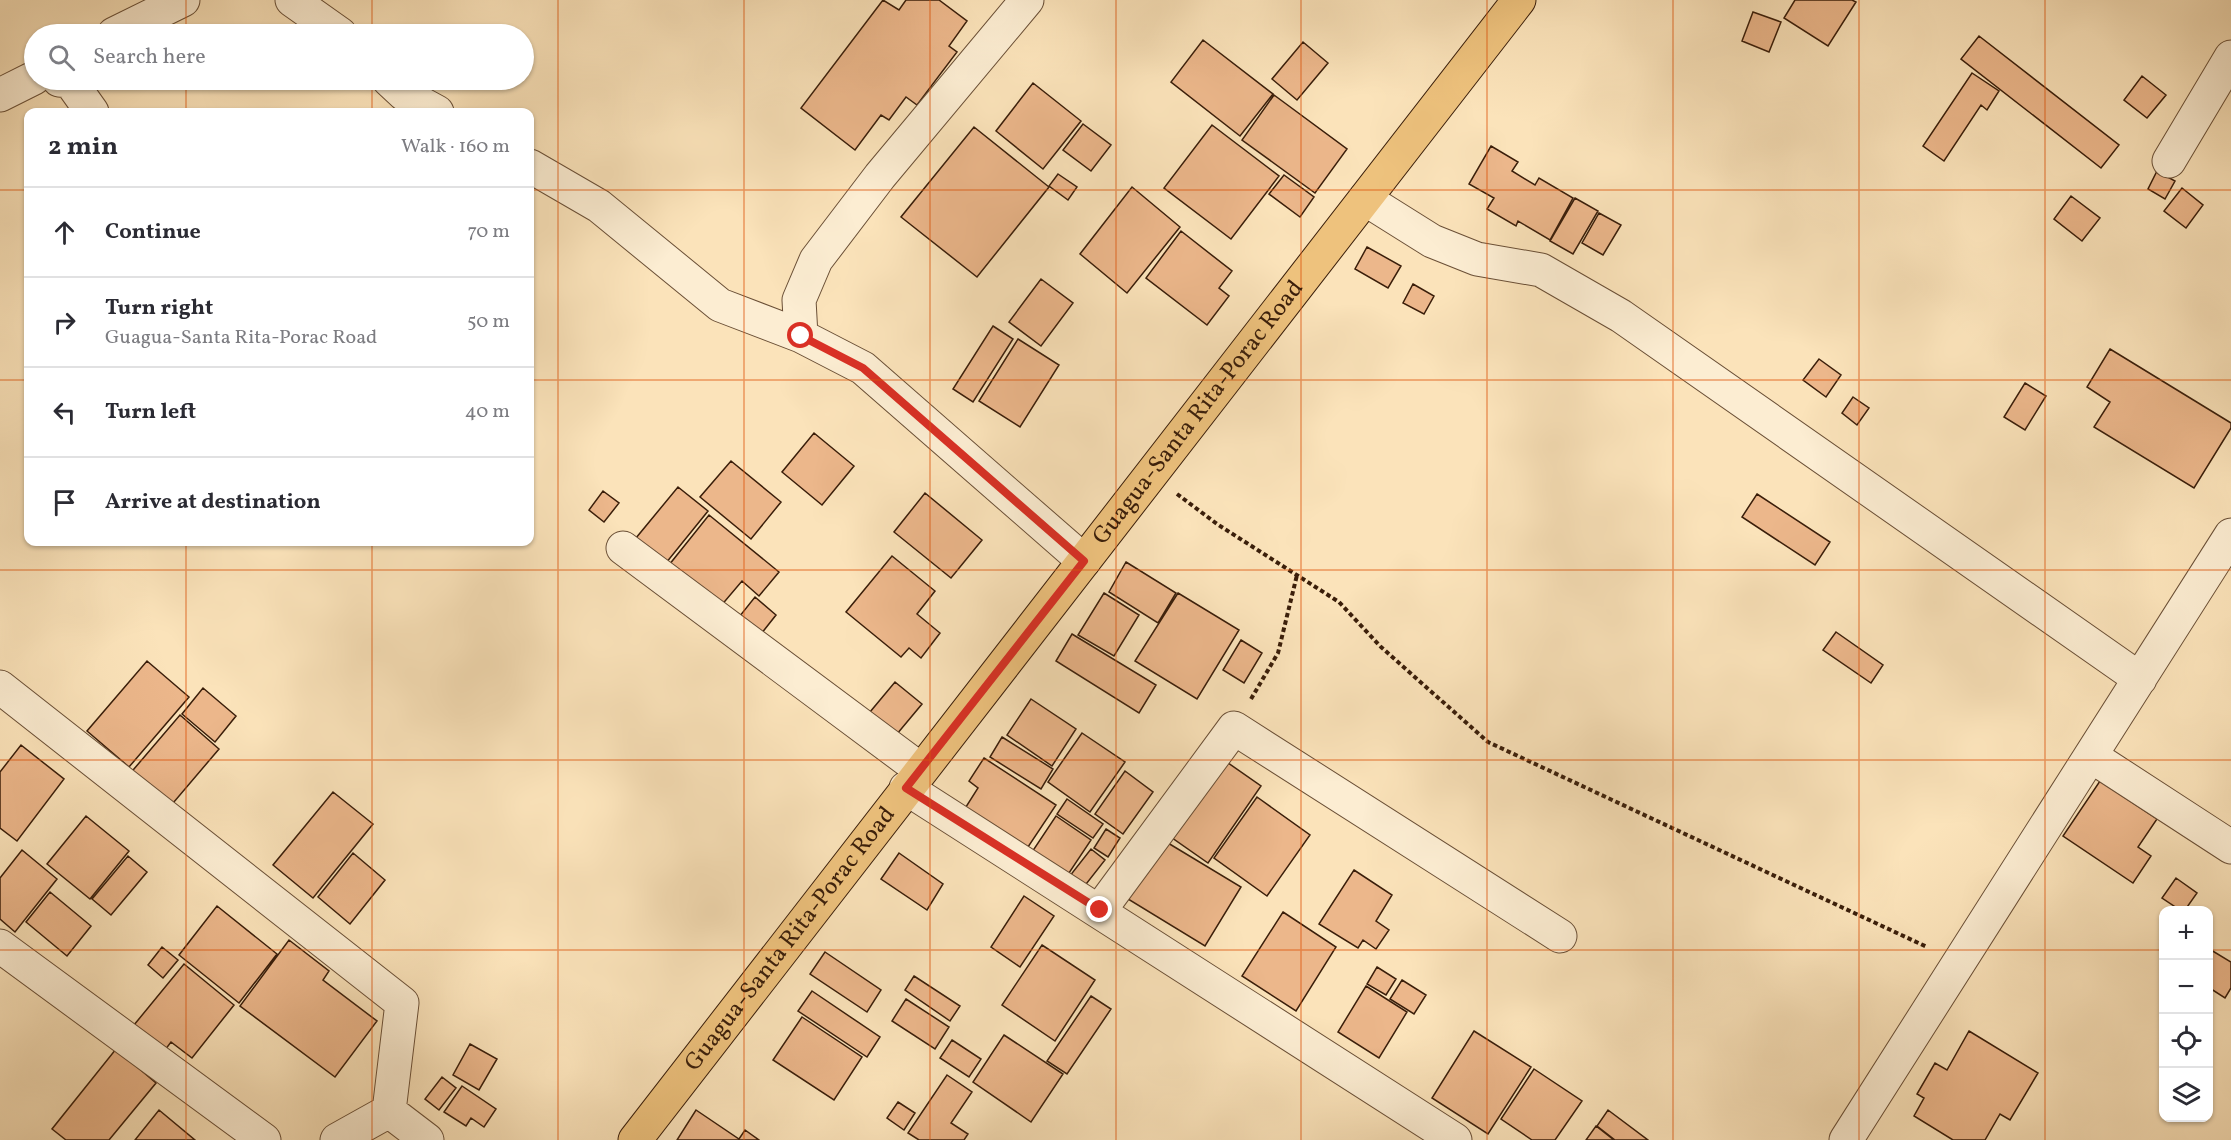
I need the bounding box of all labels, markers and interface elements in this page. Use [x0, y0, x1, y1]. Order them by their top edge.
search box [24, 24, 534, 90]
icon: search [45, 41, 78, 74]
text: Search here [93, 42, 206, 73]
text: 2 min [48, 129, 118, 165]
text: Walk · 160 m [401, 133, 510, 161]
icon: ahead [48, 216, 81, 249]
text: Continue [105, 217, 201, 248]
text: 70 m [467, 218, 510, 246]
street label: Guagua-Santa Rita-Porac Road [1085, 273, 1312, 553]
text: Turn right [105, 293, 213, 324]
icon: right [48, 306, 81, 339]
text: 50 m [467, 308, 510, 336]
route start [787, 322, 813, 348]
text: Guagua-Santa Rita-Porac Road [105, 324, 377, 352]
icon: left [48, 396, 81, 429]
text: Turn left [105, 397, 196, 428]
text: 40 m [465, 398, 510, 426]
icon: arrive [48, 486, 81, 519]
text: Arrive at destination [105, 487, 321, 518]
street label: Guagua-Santa Rita-Porac Road [677, 800, 904, 1079]
route end [1086, 896, 1112, 922]
map controls [2159, 906, 2213, 1122]
button: + [2159, 906, 2213, 960]
button: − [2159, 960, 2213, 1014]
button: locate [2159, 1014, 2213, 1068]
button: layers [2159, 1068, 2213, 1122]

